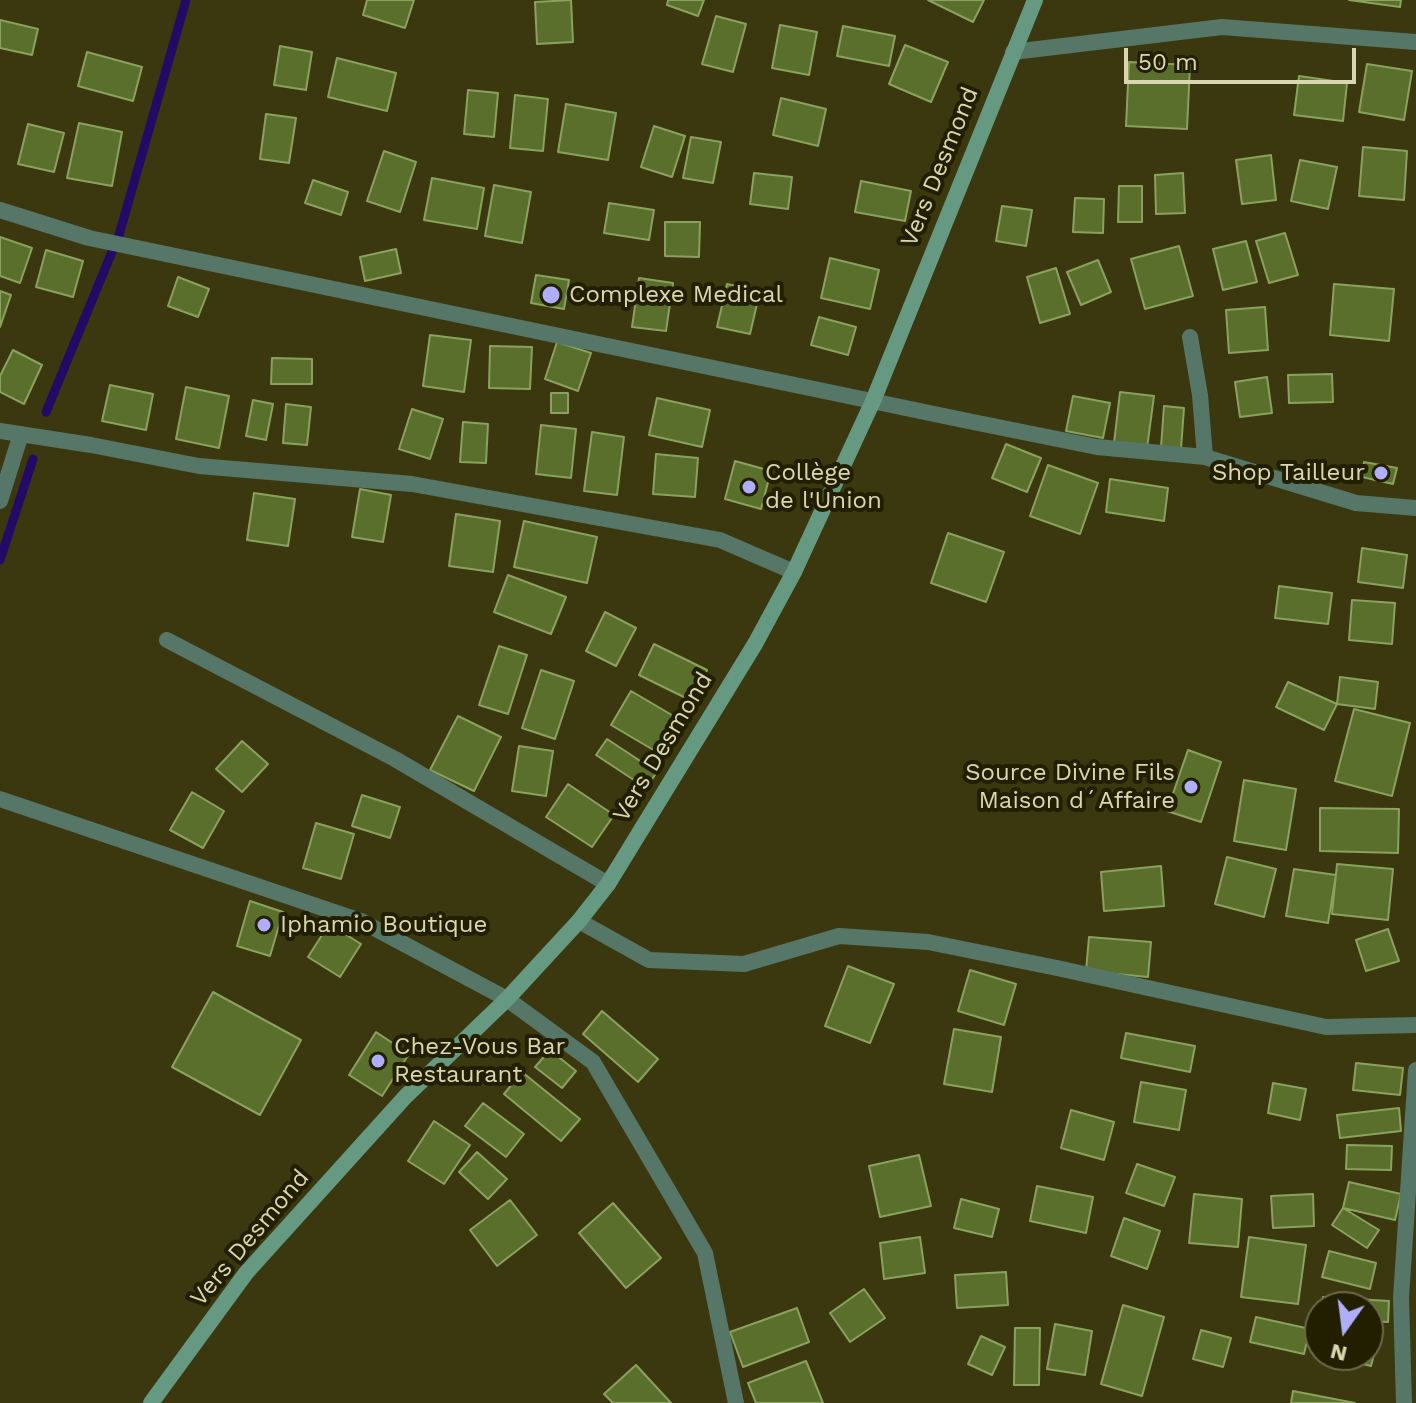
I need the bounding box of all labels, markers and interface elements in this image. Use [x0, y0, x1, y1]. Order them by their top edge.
scale bar [1128, 32, 1360, 82]
text: 50 m [1138, 48, 1198, 76]
street label: Vers Desmond [895, 83, 985, 251]
place label: Complexe Medical [569, 281, 783, 309]
marker: Complexe Medical [540, 284, 562, 306]
place label: Collège de l'Union [765, 459, 882, 515]
place label: Shop Tailleur [1212, 459, 1365, 487]
marker: Shop Tailleur [1372, 464, 1390, 482]
marker: Collège de l'Union [740, 478, 758, 496]
street label: Vers Desmond [607, 667, 719, 827]
place label: Source Divine Fils Maison d´Affaire [965, 759, 1175, 815]
marker: Source Divine Fils Maison d´Affaire [1182, 778, 1200, 796]
place label: Iphamio Boutique [280, 911, 487, 939]
marker: Iphamio Boutique [255, 916, 273, 934]
place label: Chez-Vous Bar Restaurant [394, 1033, 565, 1089]
marker: Chez-Vous Bar Restaurant [369, 1052, 387, 1070]
street label: Vers Desmond [185, 1164, 315, 1312]
north arrow [1304, 1291, 1384, 1371]
text: N [1328, 1339, 1349, 1367]

